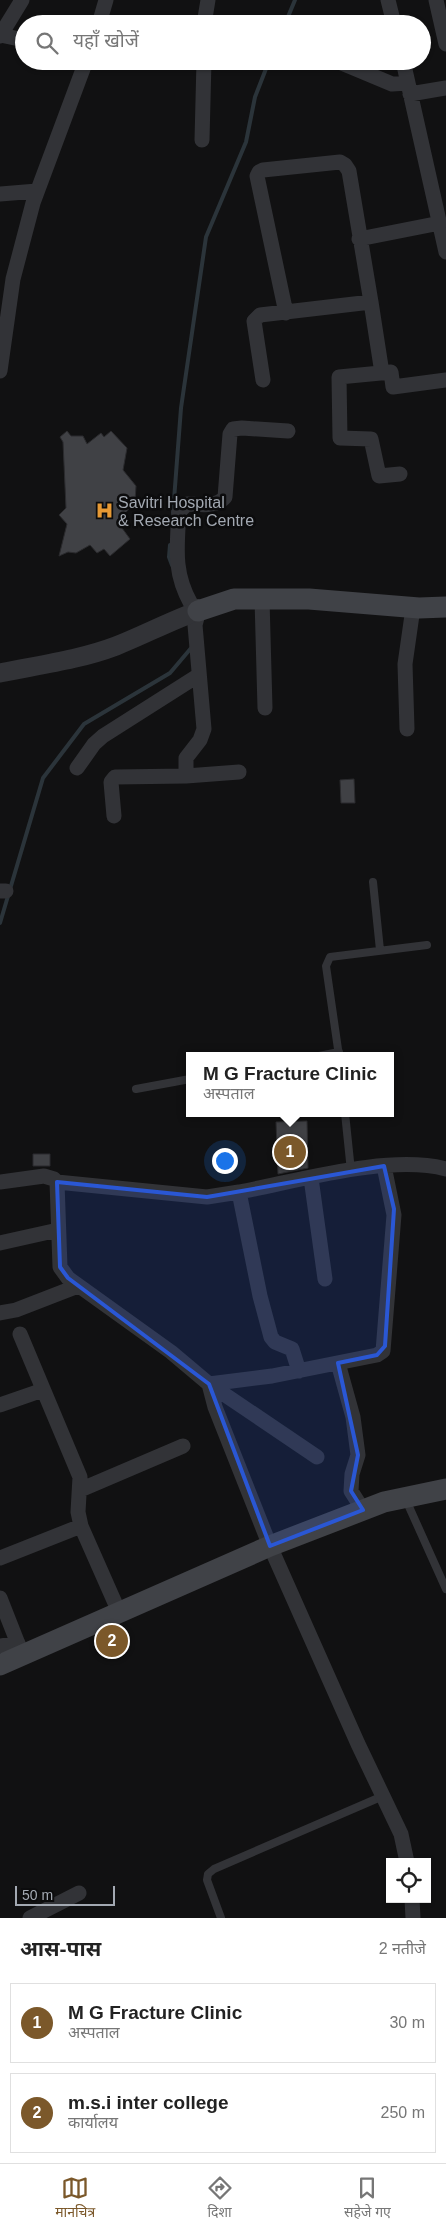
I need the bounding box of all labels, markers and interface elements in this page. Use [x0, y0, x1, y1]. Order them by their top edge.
search box [15, 15, 431, 70]
icon: search [33, 29, 61, 57]
text: यहाँ खोजें [73, 30, 139, 51]
place label: Savitri Hospital & Research Centre [118, 494, 254, 529]
hospital icon: Savitri Hospital & Research Centre [94, 501, 114, 521]
popup [186, 1052, 394, 1117]
text: M G Fracture Clinic [203, 1063, 377, 1084]
text: अस्पताल [203, 1085, 255, 1102]
pin: 1 [274, 1133, 306, 1171]
your location [212, 1148, 238, 1174]
pin: 2 [96, 1622, 128, 1660]
map controls [386, 1858, 431, 1903]
button: locate [386, 1858, 431, 1903]
scale bar [15, 1883, 115, 1906]
text: 50 m [22, 1887, 53, 1903]
text: आस-पास [20, 1937, 101, 1960]
text: 2 नतीजे [379, 1940, 426, 1957]
text: M G Fracture Clinic [68, 2002, 242, 2023]
text: 1 [33, 2014, 41, 2031]
text: 30 m [389, 2014, 425, 2031]
text: अस्पताल [68, 2024, 120, 2041]
text: m.s.i inter college [68, 2092, 229, 2113]
text: 2 [33, 2104, 41, 2121]
text: 250 m [381, 2104, 425, 2121]
text: कार्यालय [68, 2114, 118, 2131]
tab: मानचित्र [55, 2174, 95, 2223]
tab: दिशा [206, 2174, 234, 2223]
tab: सहेजे गए [344, 2174, 391, 2223]

